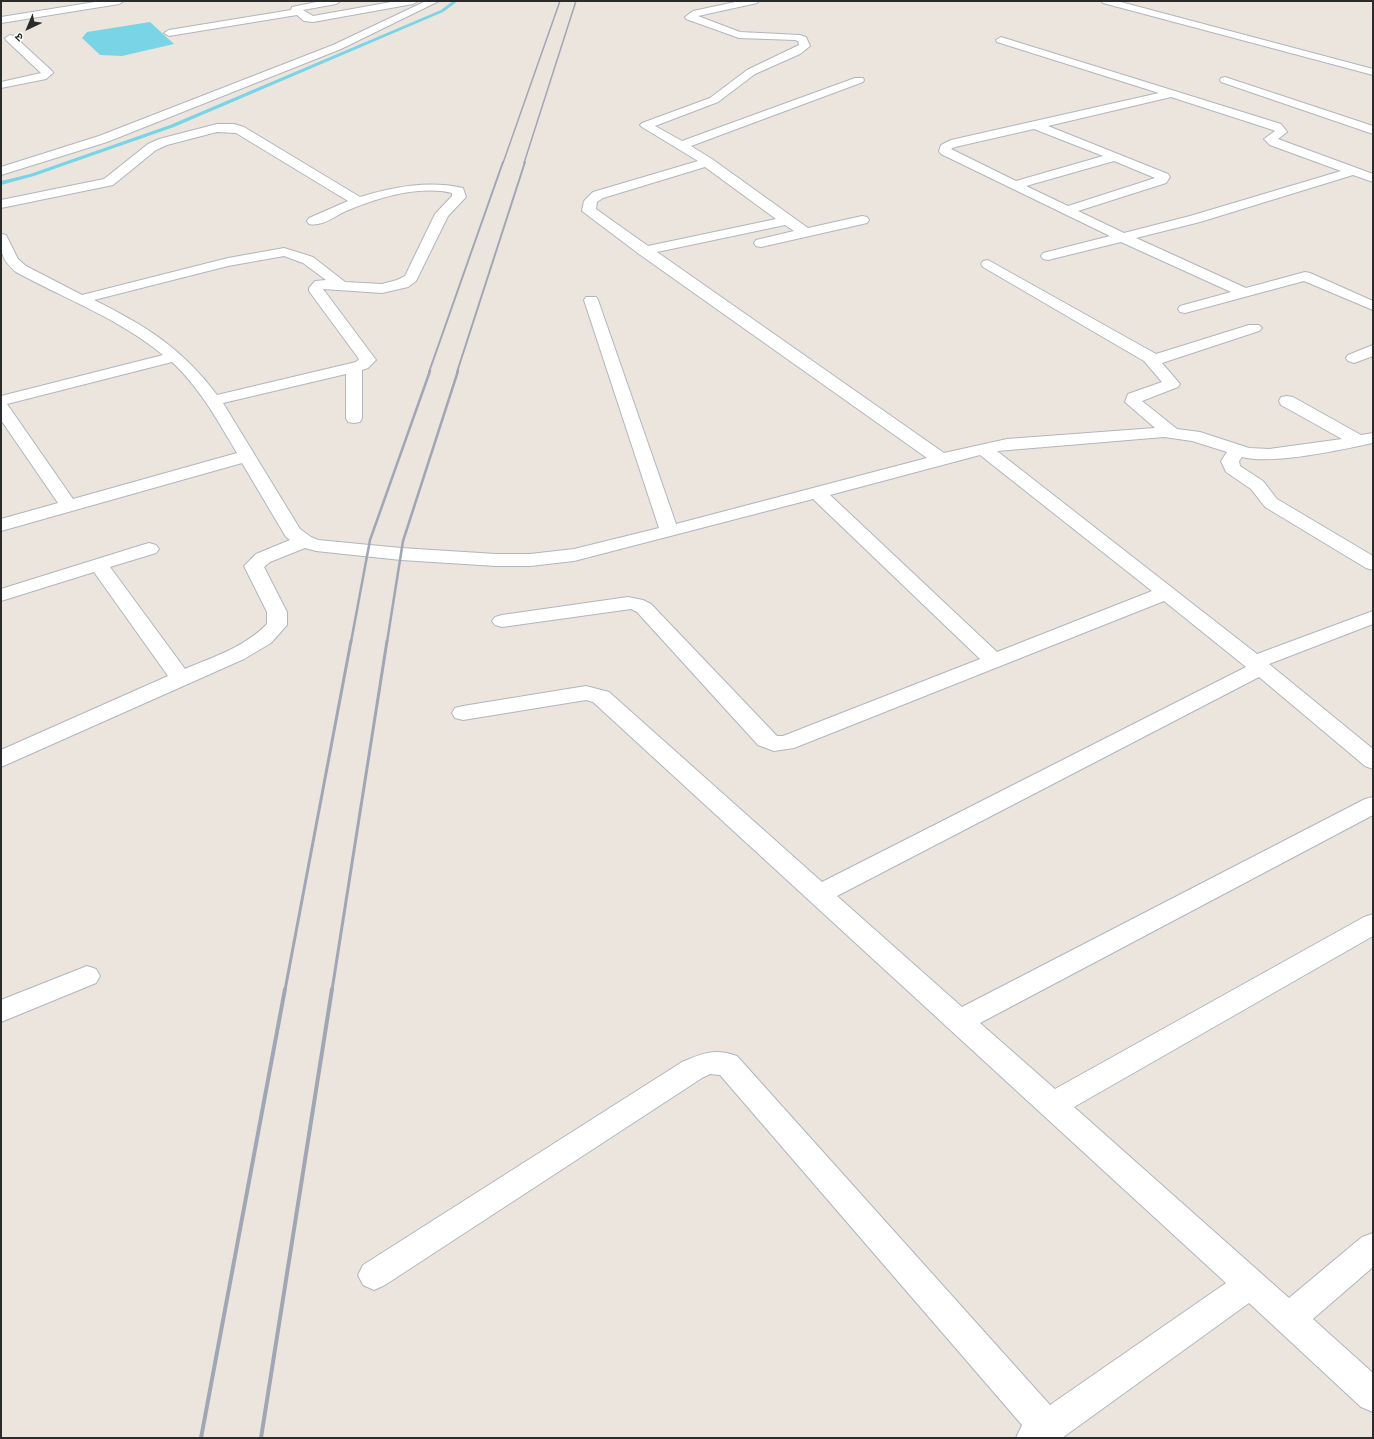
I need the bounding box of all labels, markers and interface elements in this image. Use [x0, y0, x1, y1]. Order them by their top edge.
north arrow [8, 8, 48, 48]
text: उ [12, 29, 27, 45]

